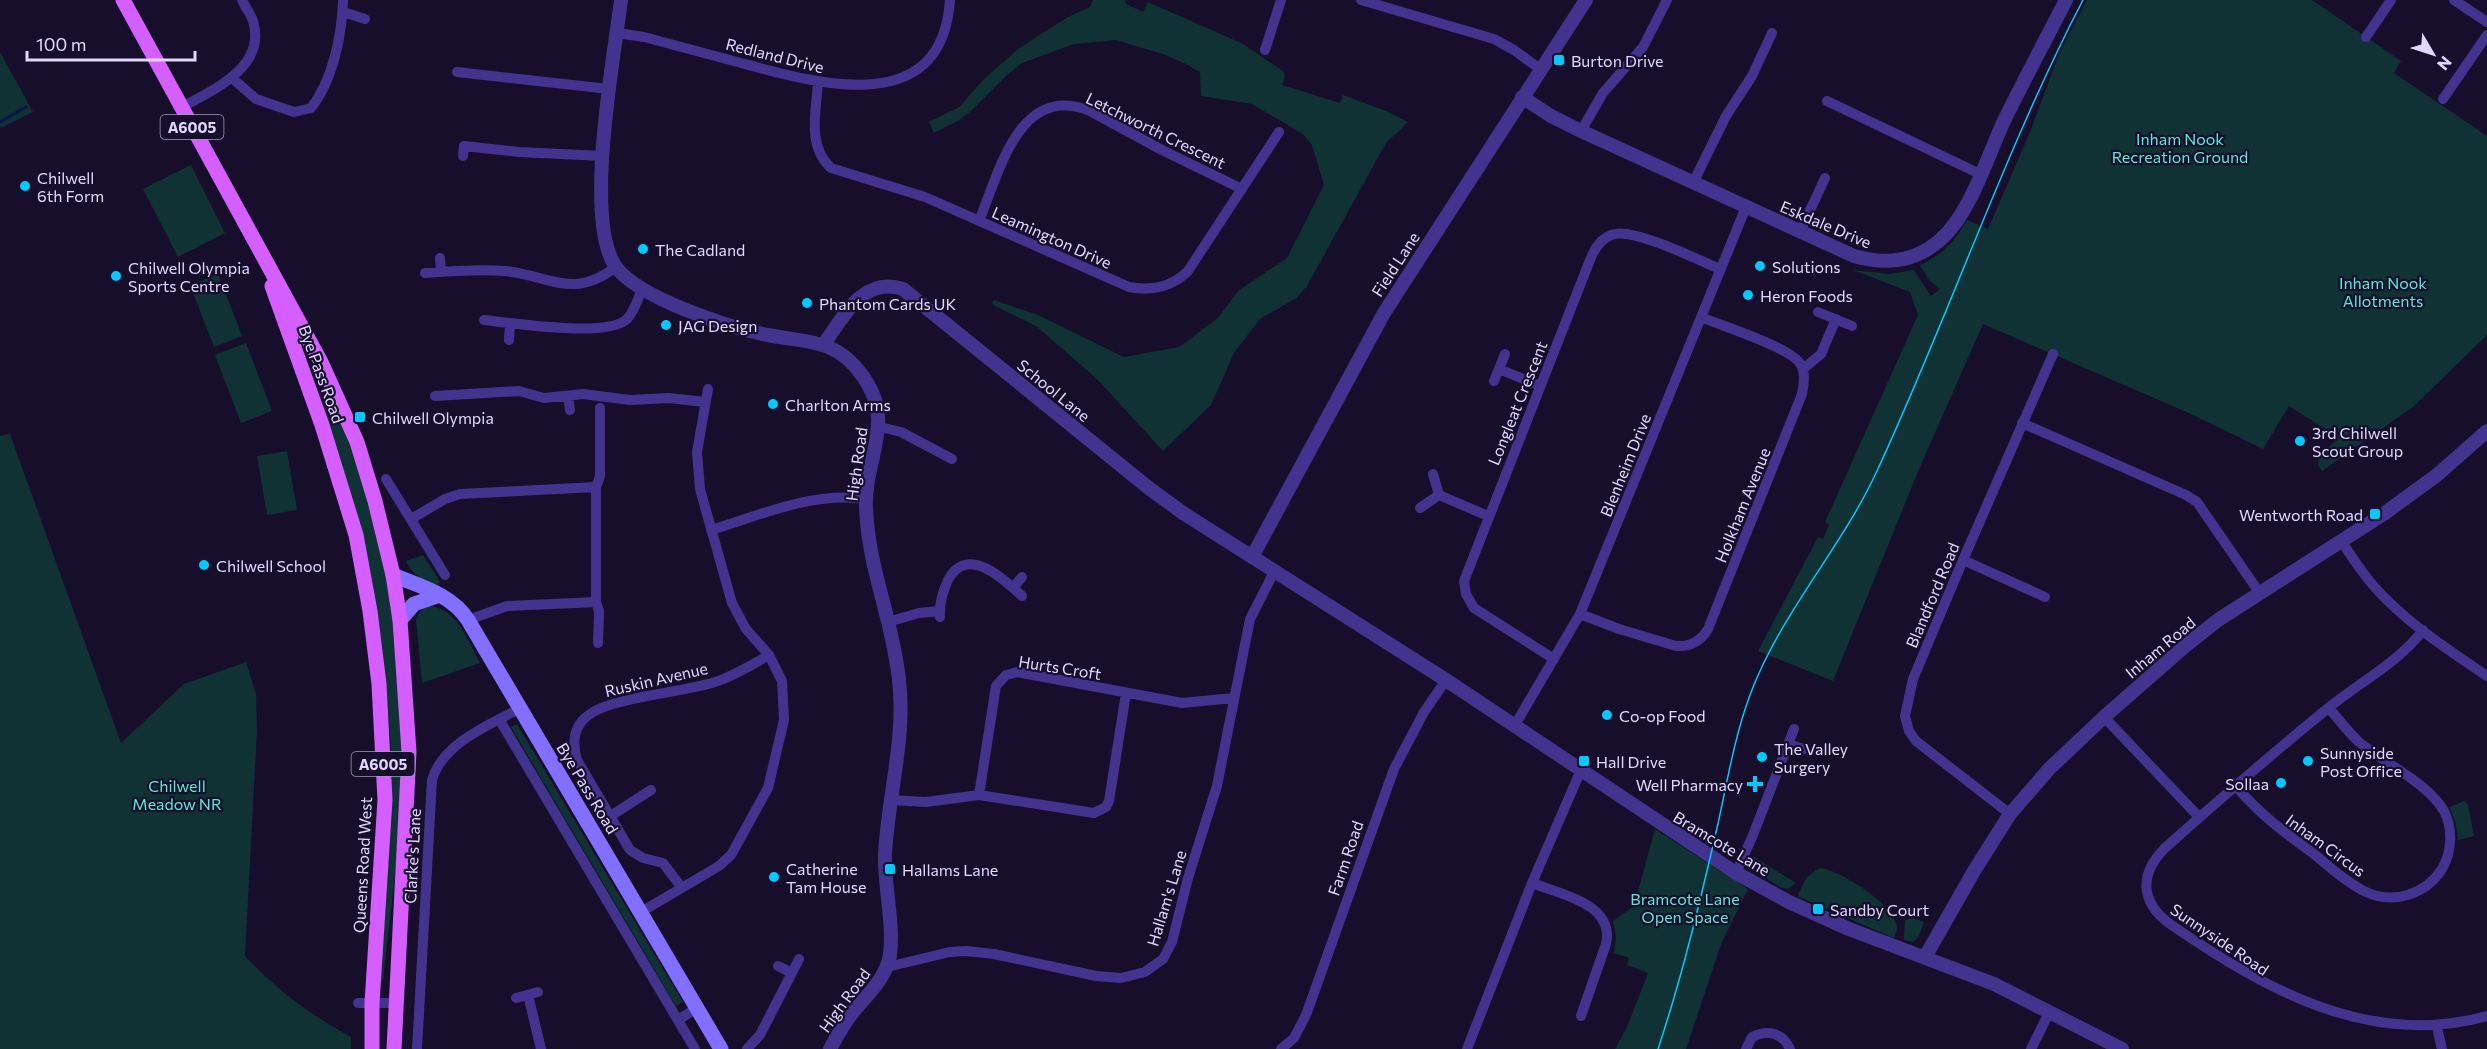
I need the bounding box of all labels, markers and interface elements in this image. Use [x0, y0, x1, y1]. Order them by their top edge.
scale bar [27, 24, 195, 62]
north arrow [2403, 24, 2463, 84]
text: 100 m [36, 33, 86, 55]
street label: Redland Drive [724, 34, 826, 76]
place label: Burton Drive [1571, 51, 1664, 70]
marker: Burton Drive [1552, 53, 1566, 67]
text: N [2434, 53, 2456, 74]
street label: Letchworth Crescent [1083, 88, 1229, 172]
road number: A6005 [160, 115, 224, 139]
park label: Inham Nook Recreation Ground [2112, 129, 2248, 166]
place label: Chilwell 6th Form [37, 168, 104, 205]
marker: Chilwell 6th Form [18, 179, 32, 193]
street label: Eskdale Drive [1778, 196, 1874, 252]
street label: Leamington Drive [989, 202, 1115, 272]
street label: Field Lane [1367, 228, 1423, 300]
place label: The Cadland [655, 240, 745, 259]
marker: The Cadland [636, 242, 650, 256]
place label: Solutions [1772, 257, 1841, 276]
place label: Chilwell Olympia Sports Centre [128, 258, 250, 295]
marker: Solutions [1753, 259, 1767, 273]
marker: Chilwell Olympia Sports Centre [109, 269, 123, 283]
park label: Inham Nook Allotments [2339, 273, 2427, 310]
place label: Heron Foods [1760, 286, 1853, 305]
marker: Heron Foods [1741, 288, 1755, 302]
place label: Phantom Cards UK [819, 294, 956, 313]
marker: Phantom Cards UK [800, 296, 814, 310]
place label: JAG Design [678, 316, 757, 335]
marker: JAG Design [659, 318, 673, 332]
street label: Bye Pass Road [295, 322, 349, 426]
street label: Longleat Crescent [1483, 338, 1551, 468]
street label: School Lane [1014, 355, 1094, 425]
place label: Charlton Arms [785, 395, 891, 414]
marker: Charlton Arms [766, 397, 780, 411]
place label: Chilwell Olympia [372, 408, 494, 427]
marker: Chilwell Olympia [353, 410, 367, 424]
street label: Blenheim Drive [1596, 411, 1654, 519]
place label: 3rd Chilwell Scout Group [2312, 423, 2403, 460]
street label: High Road [841, 426, 871, 502]
marker: 3rd Chilwell Scout Group [2293, 434, 2307, 448]
street label: Holkham Avenue [1710, 445, 1774, 565]
place label: Wentworth Road [2239, 505, 2363, 524]
marker: Wentworth Road [2368, 507, 2382, 521]
street label: Blandford Road [1901, 540, 1963, 650]
place label: Chilwell School [216, 556, 326, 575]
marker: Chilwell School [197, 558, 211, 572]
street label: Inham Road [2121, 612, 2199, 682]
street label: Hurts Croft [1017, 651, 1103, 683]
street label: Ruskin Avenue [603, 658, 709, 700]
place label: Co-op Food [1619, 706, 1706, 725]
marker: Co-op Food [1600, 708, 1614, 722]
street label: Bye Pass Road [553, 739, 623, 837]
place label: The Valley Surgery [1774, 739, 1848, 776]
place label: Sunnyside Post Office [2320, 743, 2402, 780]
marker: The Valley Surgery [1755, 750, 1769, 764]
road number: A6005 [352, 752, 415, 776]
place label: Hall Drive [1596, 752, 1666, 771]
marker: Hall Drive [1577, 754, 1591, 768]
marker: Sunnyside Post Office [2301, 754, 2315, 768]
place label: Sollaa [2225, 774, 2269, 793]
place label: Well Pharmacy [1636, 775, 1743, 794]
park label: Chilwell Meadow NR [132, 776, 222, 813]
marker: Sollaa [2274, 776, 2288, 790]
marker: Well Pharmacy [1748, 777, 1762, 791]
street label: Queens Road West [349, 796, 375, 934]
street label: Bramcote Lane [1670, 807, 1774, 879]
street label: Clarke's Lane [400, 808, 424, 904]
street label: Inham Circus [2283, 810, 2369, 880]
street label: Farm Road [1323, 818, 1367, 898]
street label: Hallam's Lane [1142, 848, 1190, 948]
place label: Catherine Tam House [786, 859, 866, 896]
place label: Hallams Lane [902, 860, 998, 879]
marker: Hallams Lane [883, 862, 897, 876]
marker: Catherine Tam House [767, 870, 781, 884]
park label: Bramcote Lane Open Space [1630, 889, 1740, 926]
street label: Sunnyside Road [2167, 899, 2273, 979]
place label: Sandby Court [1830, 900, 1930, 919]
marker: Sandby Court [1811, 902, 1825, 916]
street label: High Road [814, 964, 874, 1036]

